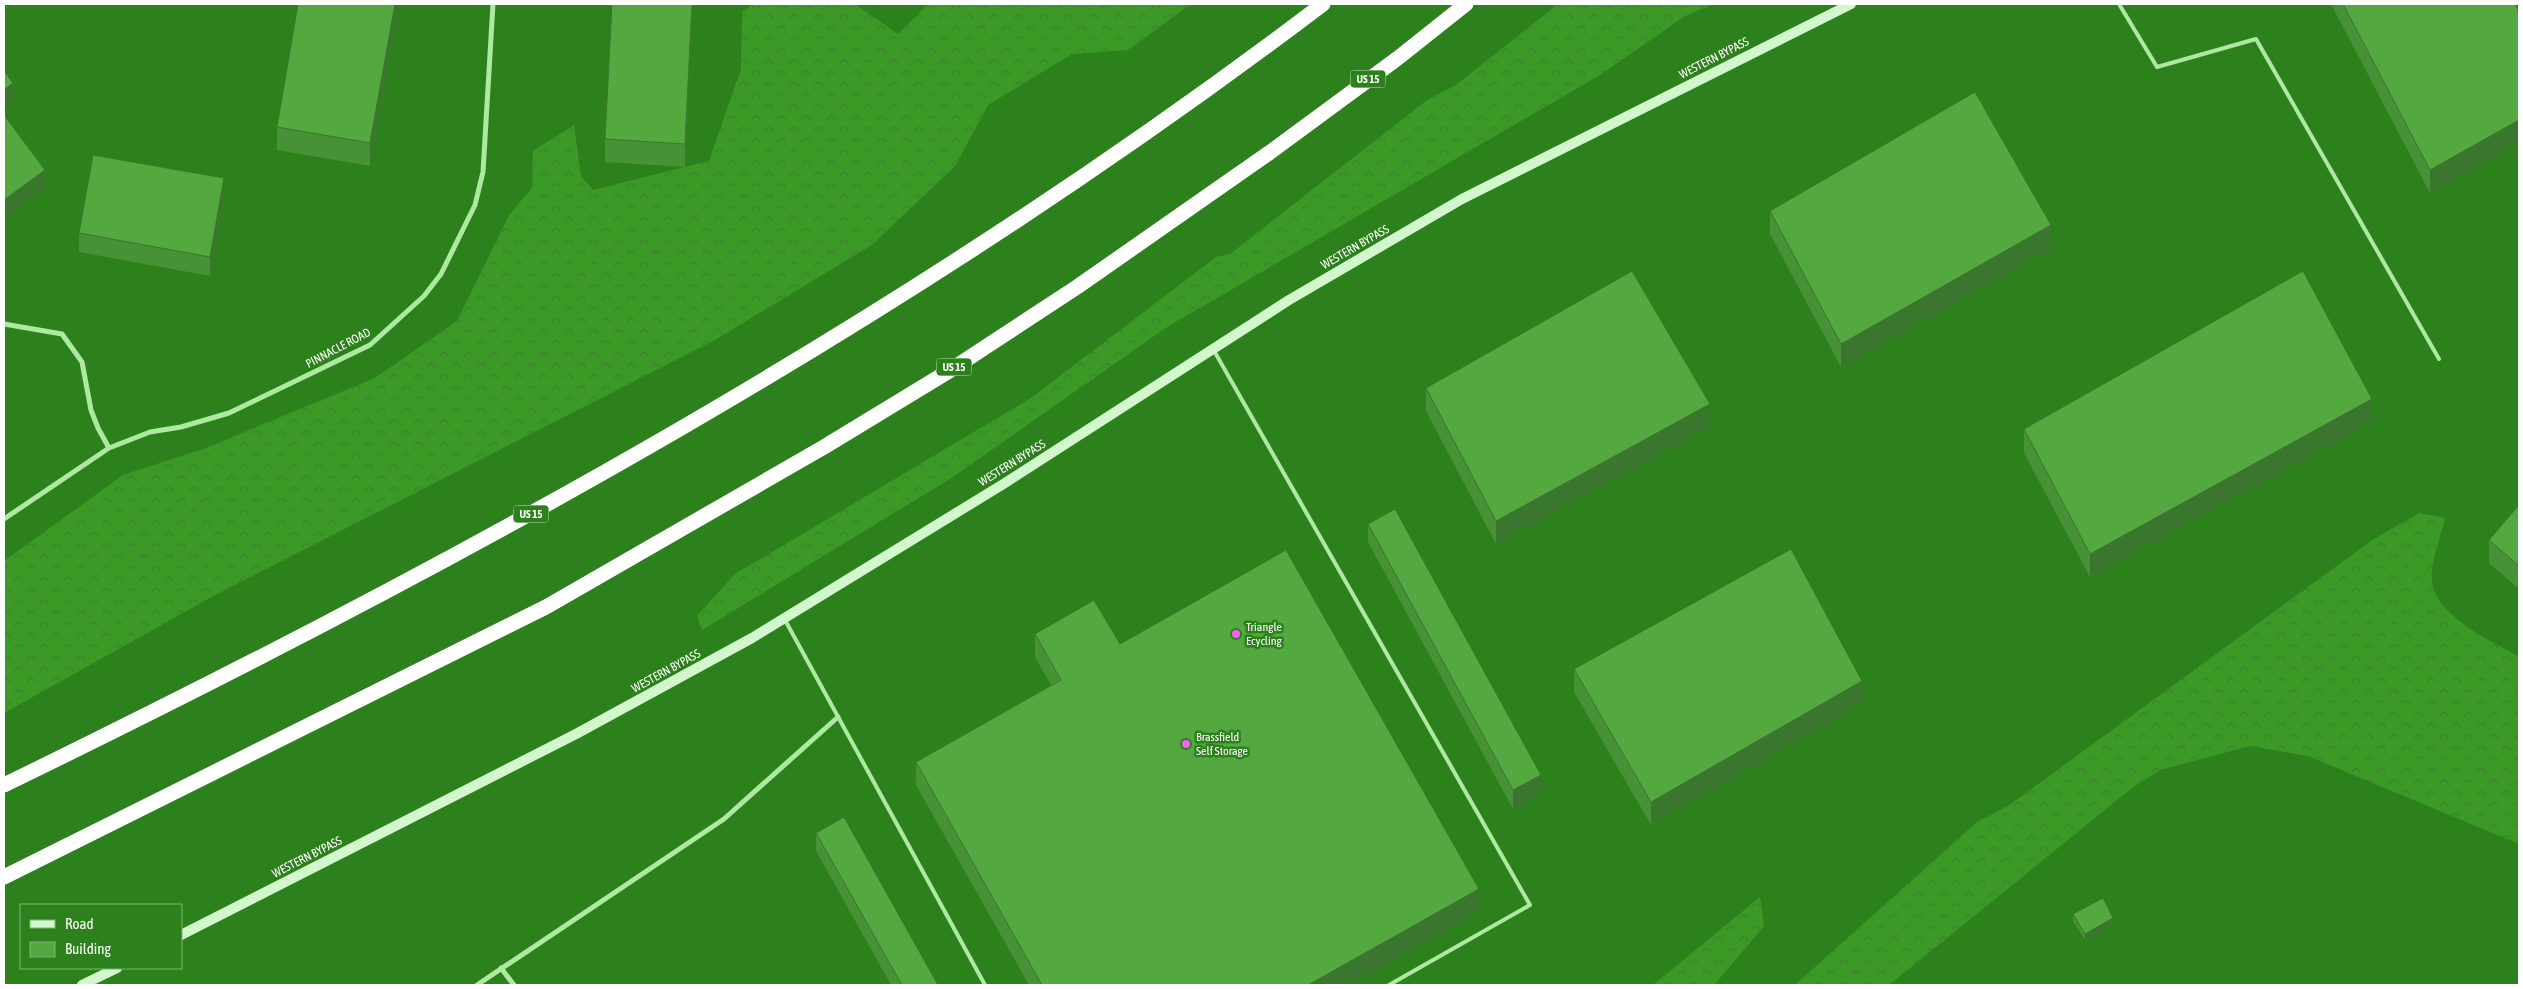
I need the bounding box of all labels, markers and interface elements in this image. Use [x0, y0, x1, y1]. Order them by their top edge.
street label: WESTERN BYPASS [1677, 34, 1751, 82]
road number: US 15 [1350, 70, 1386, 88]
street label: WESTERN BYPASS [1318, 222, 1392, 272]
street label: PINNACLE ROAD [303, 325, 373, 371]
road number: US 15 [936, 358, 972, 376]
street label: WESTERN BYPASS [976, 437, 1048, 489]
road number: US 15 [514, 506, 548, 522]
place label: Triangle Ecycling [1246, 620, 1283, 648]
marker: Triangle Ecycling [1230, 628, 1242, 640]
street label: WESTERN BYPASS [629, 646, 703, 696]
place label: Brassfield Self Storage [1196, 730, 1248, 758]
marker: Brassfield Self Storage [1180, 738, 1192, 750]
street label: WESTERN BYPASS [270, 833, 344, 881]
legend [20, 904, 182, 969]
text: Road [65, 915, 94, 932]
text: Building [65, 940, 111, 957]

